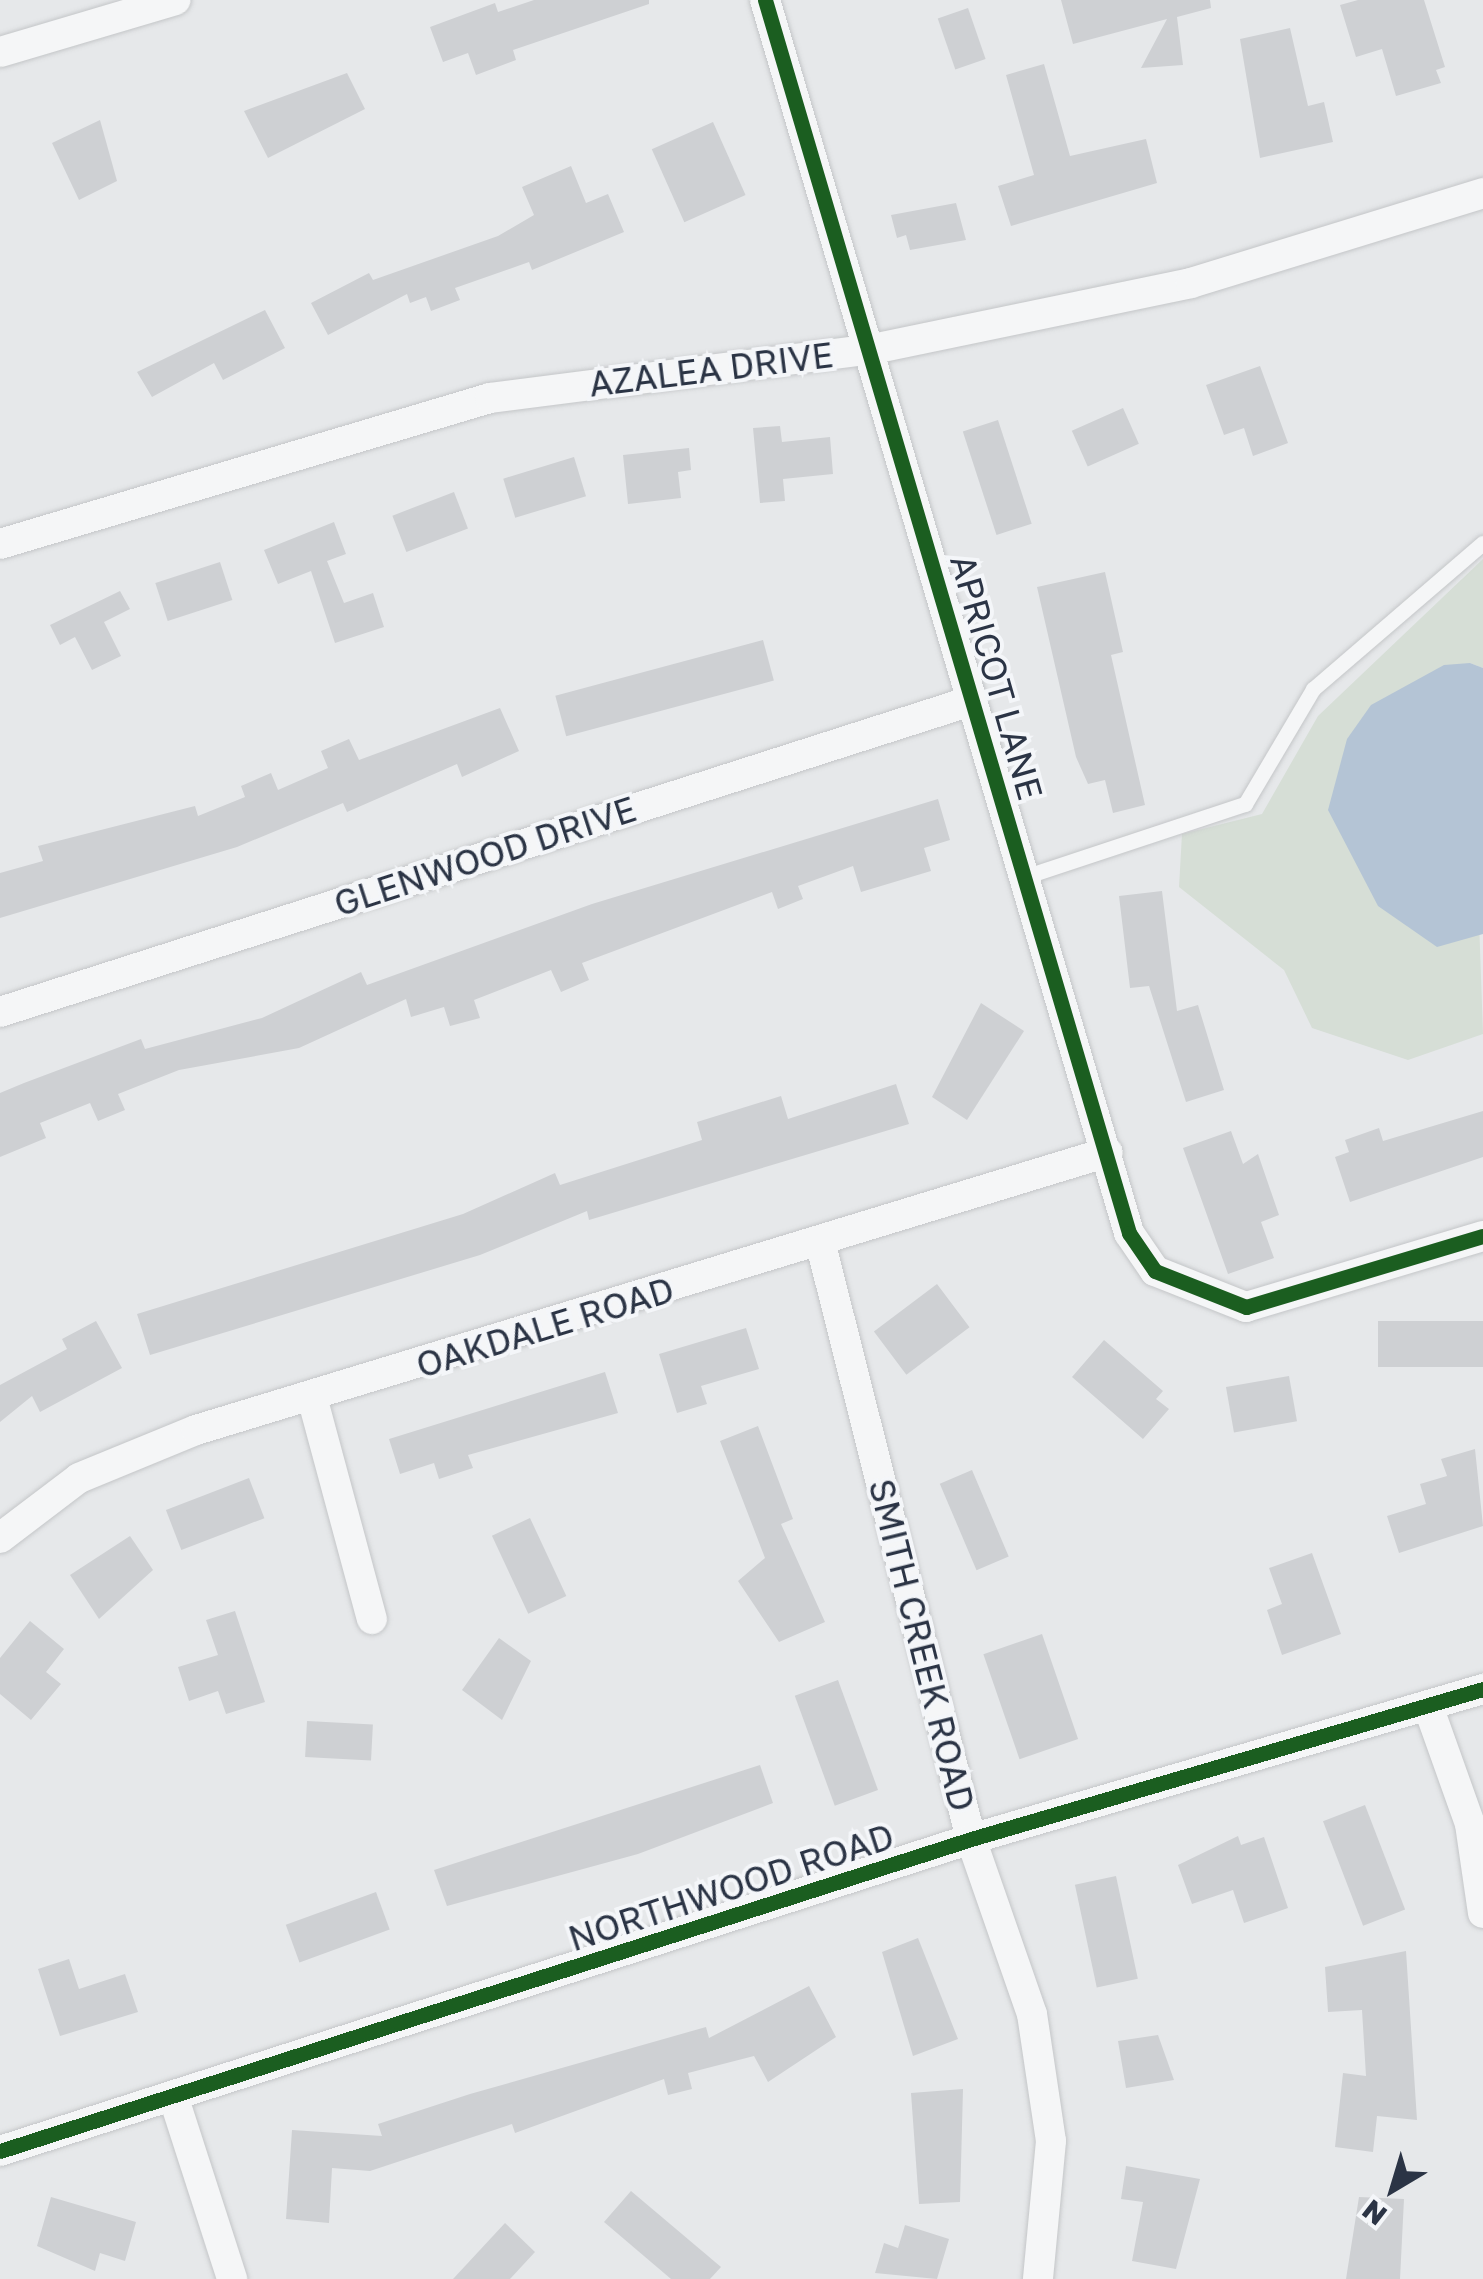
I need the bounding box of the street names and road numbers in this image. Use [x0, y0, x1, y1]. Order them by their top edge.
street label: AZALEA DRIVE [587, 333, 835, 405]
street label: APRICOT LANE [942, 550, 1052, 804]
street label: GLENWOOD DRIVE [329, 787, 641, 925]
street label: OAKDALE ROAD [411, 1268, 679, 1386]
street label: SMITH CREEK ROAD [860, 1475, 984, 1815]
street label: NORTHWOOD ROAD [563, 1815, 899, 1959]

